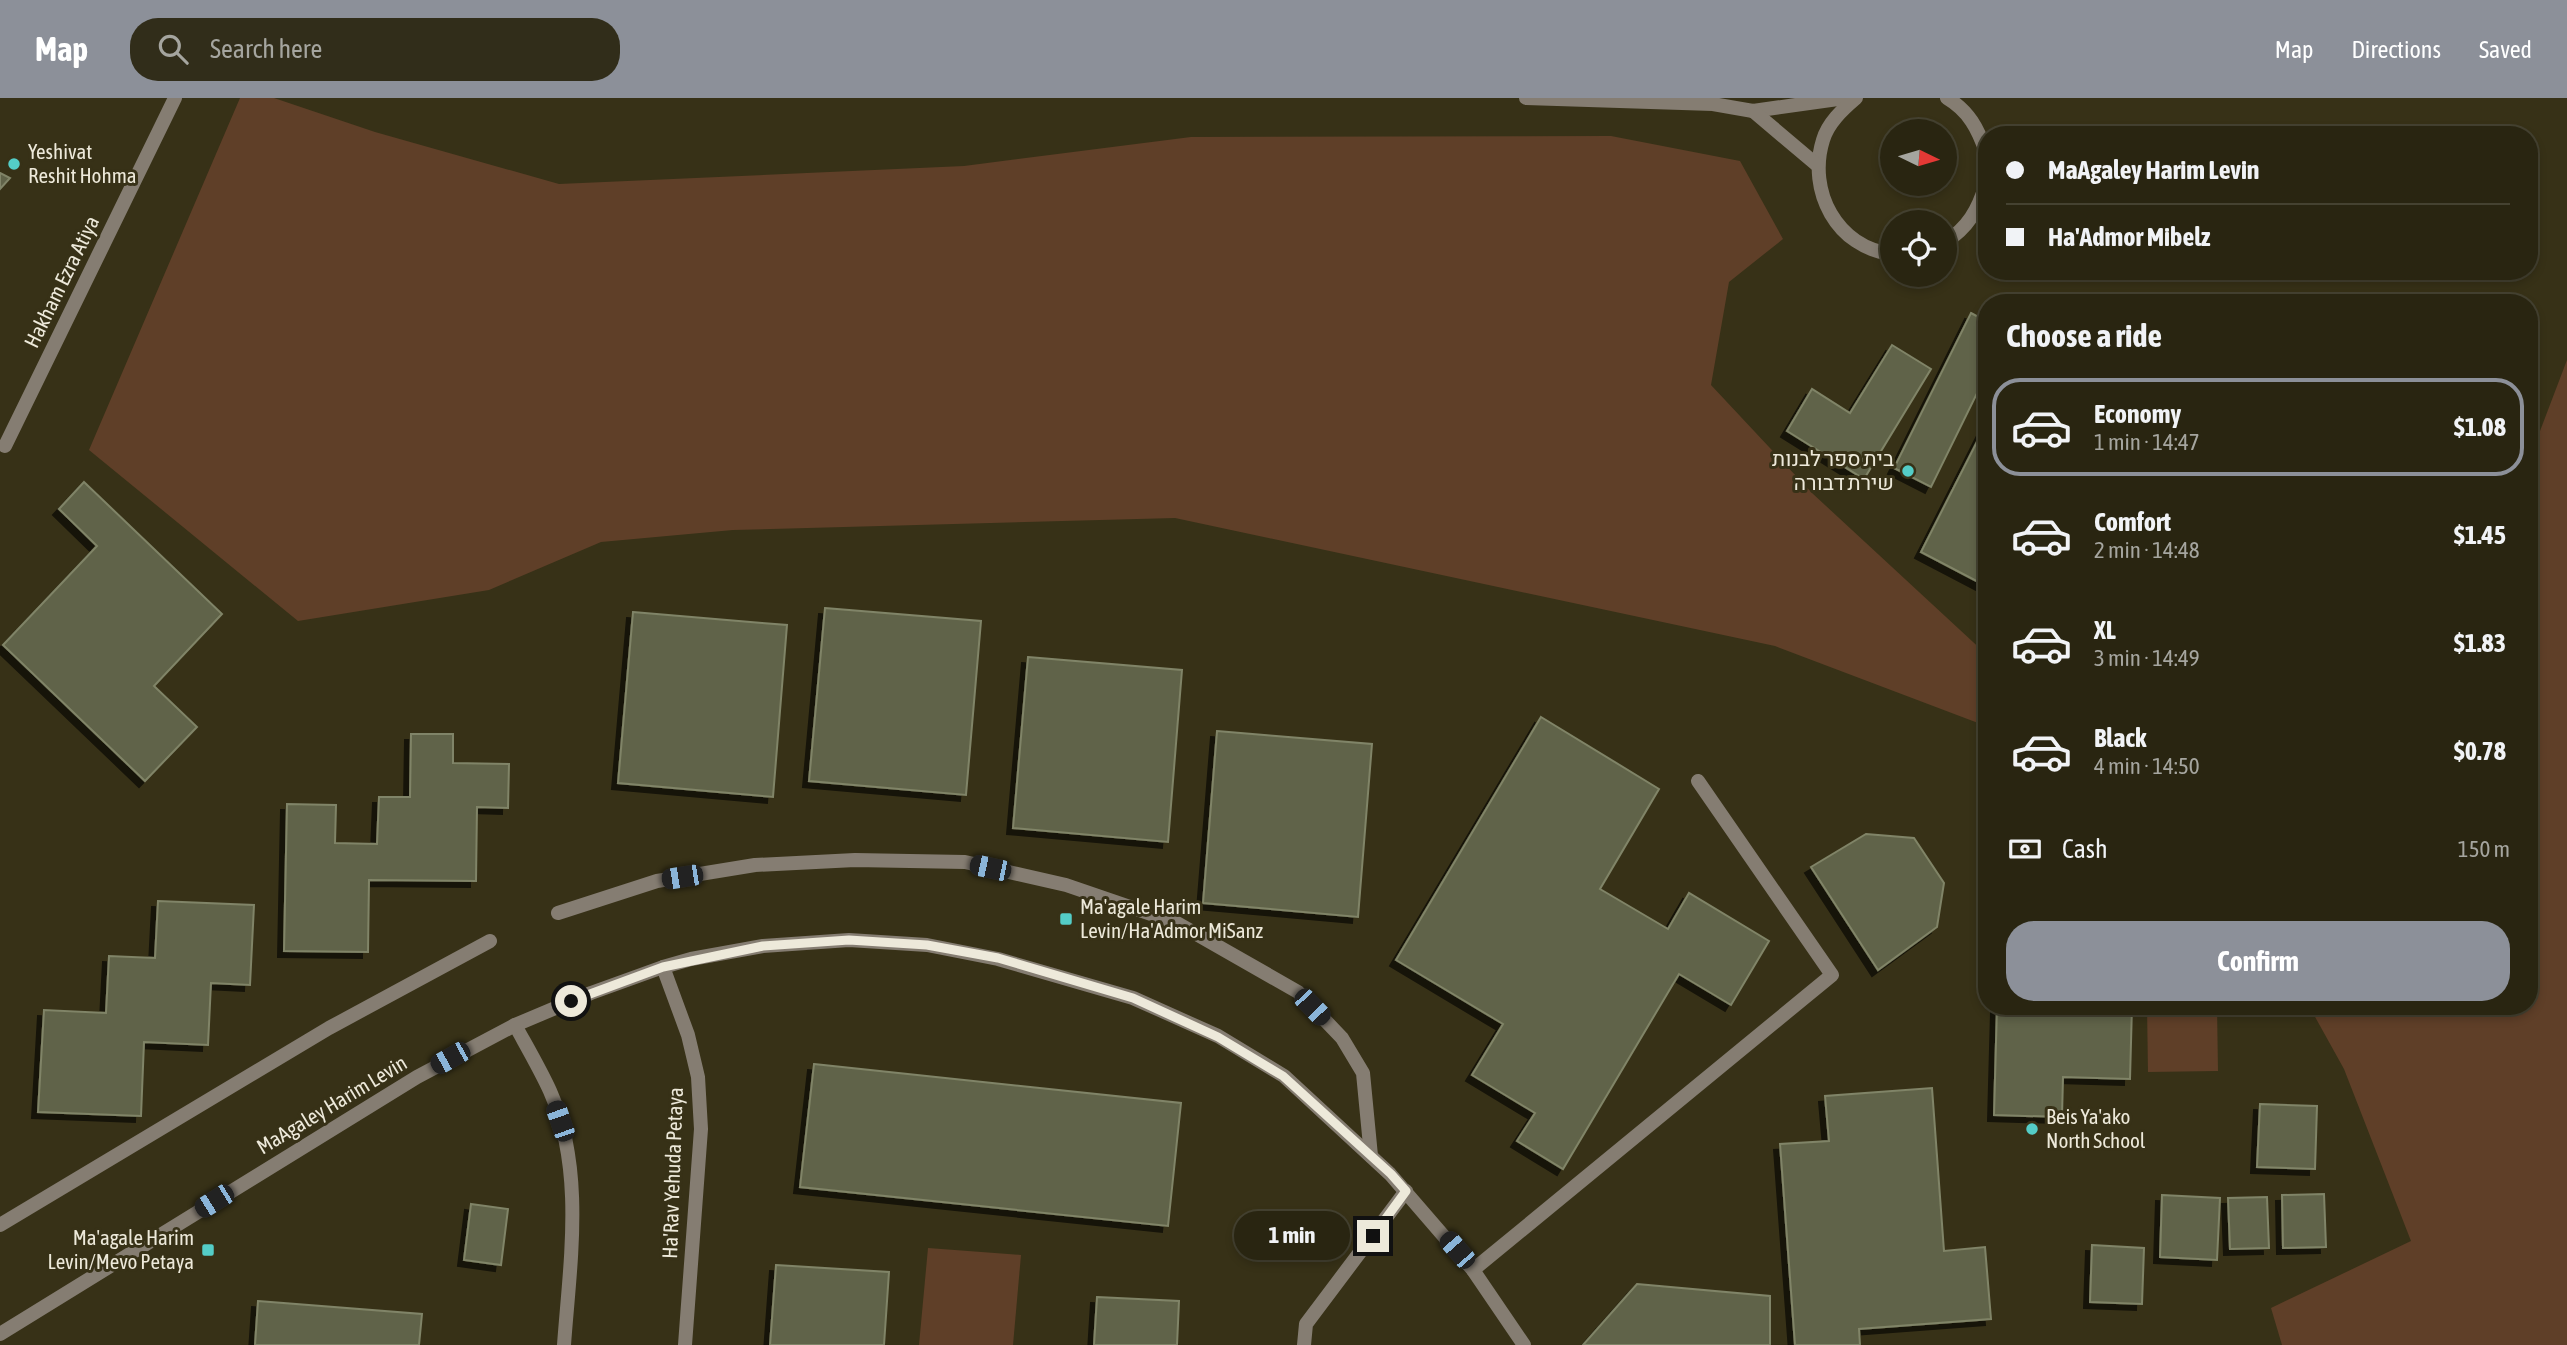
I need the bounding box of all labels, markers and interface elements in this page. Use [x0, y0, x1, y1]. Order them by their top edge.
search box [130, 18, 620, 81]
text: Map [35, 30, 88, 68]
icon: search [154, 30, 192, 68]
text: Search here [210, 34, 322, 64]
text: Map [2275, 36, 2313, 63]
text: Directions [2351, 36, 2441, 63]
text: Saved [2479, 36, 2532, 63]
north arrow [1880, 119, 1956, 196]
map controls [1880, 119, 1957, 287]
place label: Yeshivat Reshit Hohma [28, 139, 137, 187]
text: MaAgaley Harim Levin [2048, 155, 2259, 185]
marker: Yeshivat Reshit Hohma [6, 156, 22, 172]
button: locate [1880, 210, 1957, 287]
street label: Hakham Ezra Atiya [19, 212, 103, 351]
text: Ha'Admor Mibelz [2048, 222, 2210, 252]
text: Choose a ride [2006, 317, 2162, 354]
icon: car [2010, 396, 2073, 459]
text: Economy [2094, 399, 2181, 429]
text: $1.08 [2454, 412, 2506, 442]
text: 1 min · 14:47 [2094, 429, 2200, 455]
place label: בית ספר לבנות שירת דבורה [1772, 446, 1894, 494]
marker: בית ספר לבנות שירת דבורה [1900, 463, 1916, 479]
icon: car [2010, 504, 2073, 567]
text: Comfort [2094, 507, 2171, 537]
text: $1.45 [2454, 520, 2506, 550]
text: 2 min · 14:48 [2094, 537, 2200, 563]
icon: car [2010, 612, 2073, 675]
text: XL [2094, 615, 2116, 645]
text: $1.83 [2454, 628, 2506, 658]
text: 3 min · 14:49 [2094, 645, 2200, 671]
icon: car [2010, 720, 2073, 783]
text: Black [2094, 723, 2146, 753]
text: $0.78 [2454, 736, 2506, 766]
text: 4 min · 14:50 [2094, 753, 2200, 779]
icon: cash [2006, 830, 2044, 868]
text: Cash [2062, 834, 2108, 864]
text: 150 m [2458, 836, 2510, 862]
car [968, 853, 1013, 883]
car [660, 863, 705, 891]
place label: Ma'agale Harim Levin/Ha'Admor MiSanz [1080, 894, 1264, 942]
marker: Ma'agale Harim Levin/Ha'Admor MiSanz [1058, 911, 1074, 927]
button: Confirm [2006, 921, 2510, 1001]
route start [555, 985, 587, 1017]
car [1290, 985, 1335, 1029]
car [427, 1039, 474, 1077]
street label: MaAgaley Harim Levin [252, 1050, 411, 1158]
street label: Ha'Rav Yehuda Petaya [657, 1087, 687, 1259]
car [544, 1098, 577, 1144]
place label: Beis Ya'ako North School [2046, 1104, 2146, 1152]
marker: Beis Ya'ako North School [2024, 1121, 2040, 1137]
car [191, 1181, 238, 1221]
callout: 1 min [1233, 1212, 1348, 1260]
route end [1357, 1220, 1389, 1252]
text: 1 min [1269, 1222, 1315, 1248]
place label: Ma'agale Harim Levin/Mevo Petaya [48, 1225, 194, 1273]
car [1436, 1227, 1479, 1273]
marker: Ma'agale Harim Levin/Mevo Petaya [200, 1242, 216, 1258]

